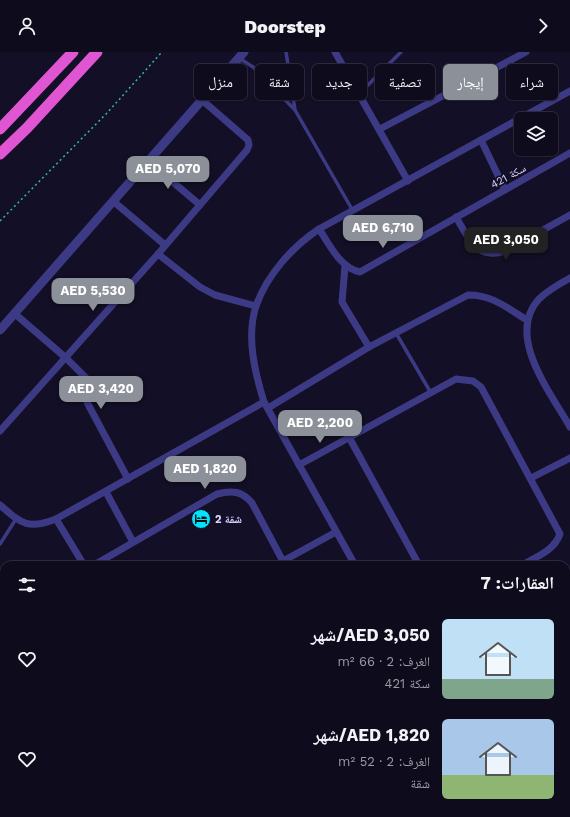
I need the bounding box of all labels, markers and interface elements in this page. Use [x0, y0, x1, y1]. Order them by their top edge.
icon: person [16, 15, 38, 37]
icon: forward [532, 15, 554, 37]
text: Doorstep [244, 16, 326, 37]
chip: منزل [194, 64, 247, 100]
chip: شقة [255, 64, 304, 100]
chip: جديد [312, 64, 367, 100]
chip: تصفية [375, 64, 435, 100]
chip: إيجار [443, 64, 498, 100]
chip: شراء [506, 64, 558, 100]
map controls [514, 112, 558, 156]
button: layers [514, 112, 558, 156]
pin: AED 5,070 [122, 156, 214, 190]
text: AED 5,070 [135, 161, 201, 176]
street label: سكة 421 [488, 161, 528, 191]
pin: AED 6,710 [337, 215, 429, 249]
text: AED 6,710 [352, 220, 414, 235]
pin: AED 3,050 [460, 227, 552, 261]
text: AED 3,050 [473, 232, 539, 247]
pin: AED 5,530 [47, 278, 139, 312]
text: AED 5,530 [60, 283, 126, 298]
pin: AED 3,420 [55, 376, 147, 410]
text: AED 3,420 [68, 381, 134, 396]
pin: AED 2,200 [274, 410, 366, 444]
text: AED 2,200 [287, 415, 353, 430]
pin: AED 1,820 [159, 456, 251, 490]
text: AED 1,820 [173, 461, 237, 476]
hotel icon: شقة 2 [190, 508, 212, 530]
place label: شقة 2 [215, 513, 242, 526]
text: العقارات: 7 [480, 573, 554, 593]
icon: filters [16, 574, 38, 596]
text: AED 3,050/شهر [311, 625, 430, 645]
icon: home [474, 635, 522, 683]
icon: heart [16, 648, 38, 670]
text: الغرف: 2 · 66 m² [337, 654, 430, 669]
text: سكة 421 [385, 676, 430, 691]
text: AED 1,820/شهر [314, 725, 430, 745]
icon: home [474, 735, 522, 783]
icon: heart [16, 748, 38, 770]
text: الغرف: 2 · 52 m² [338, 754, 430, 769]
text: شقة [411, 776, 430, 791]

